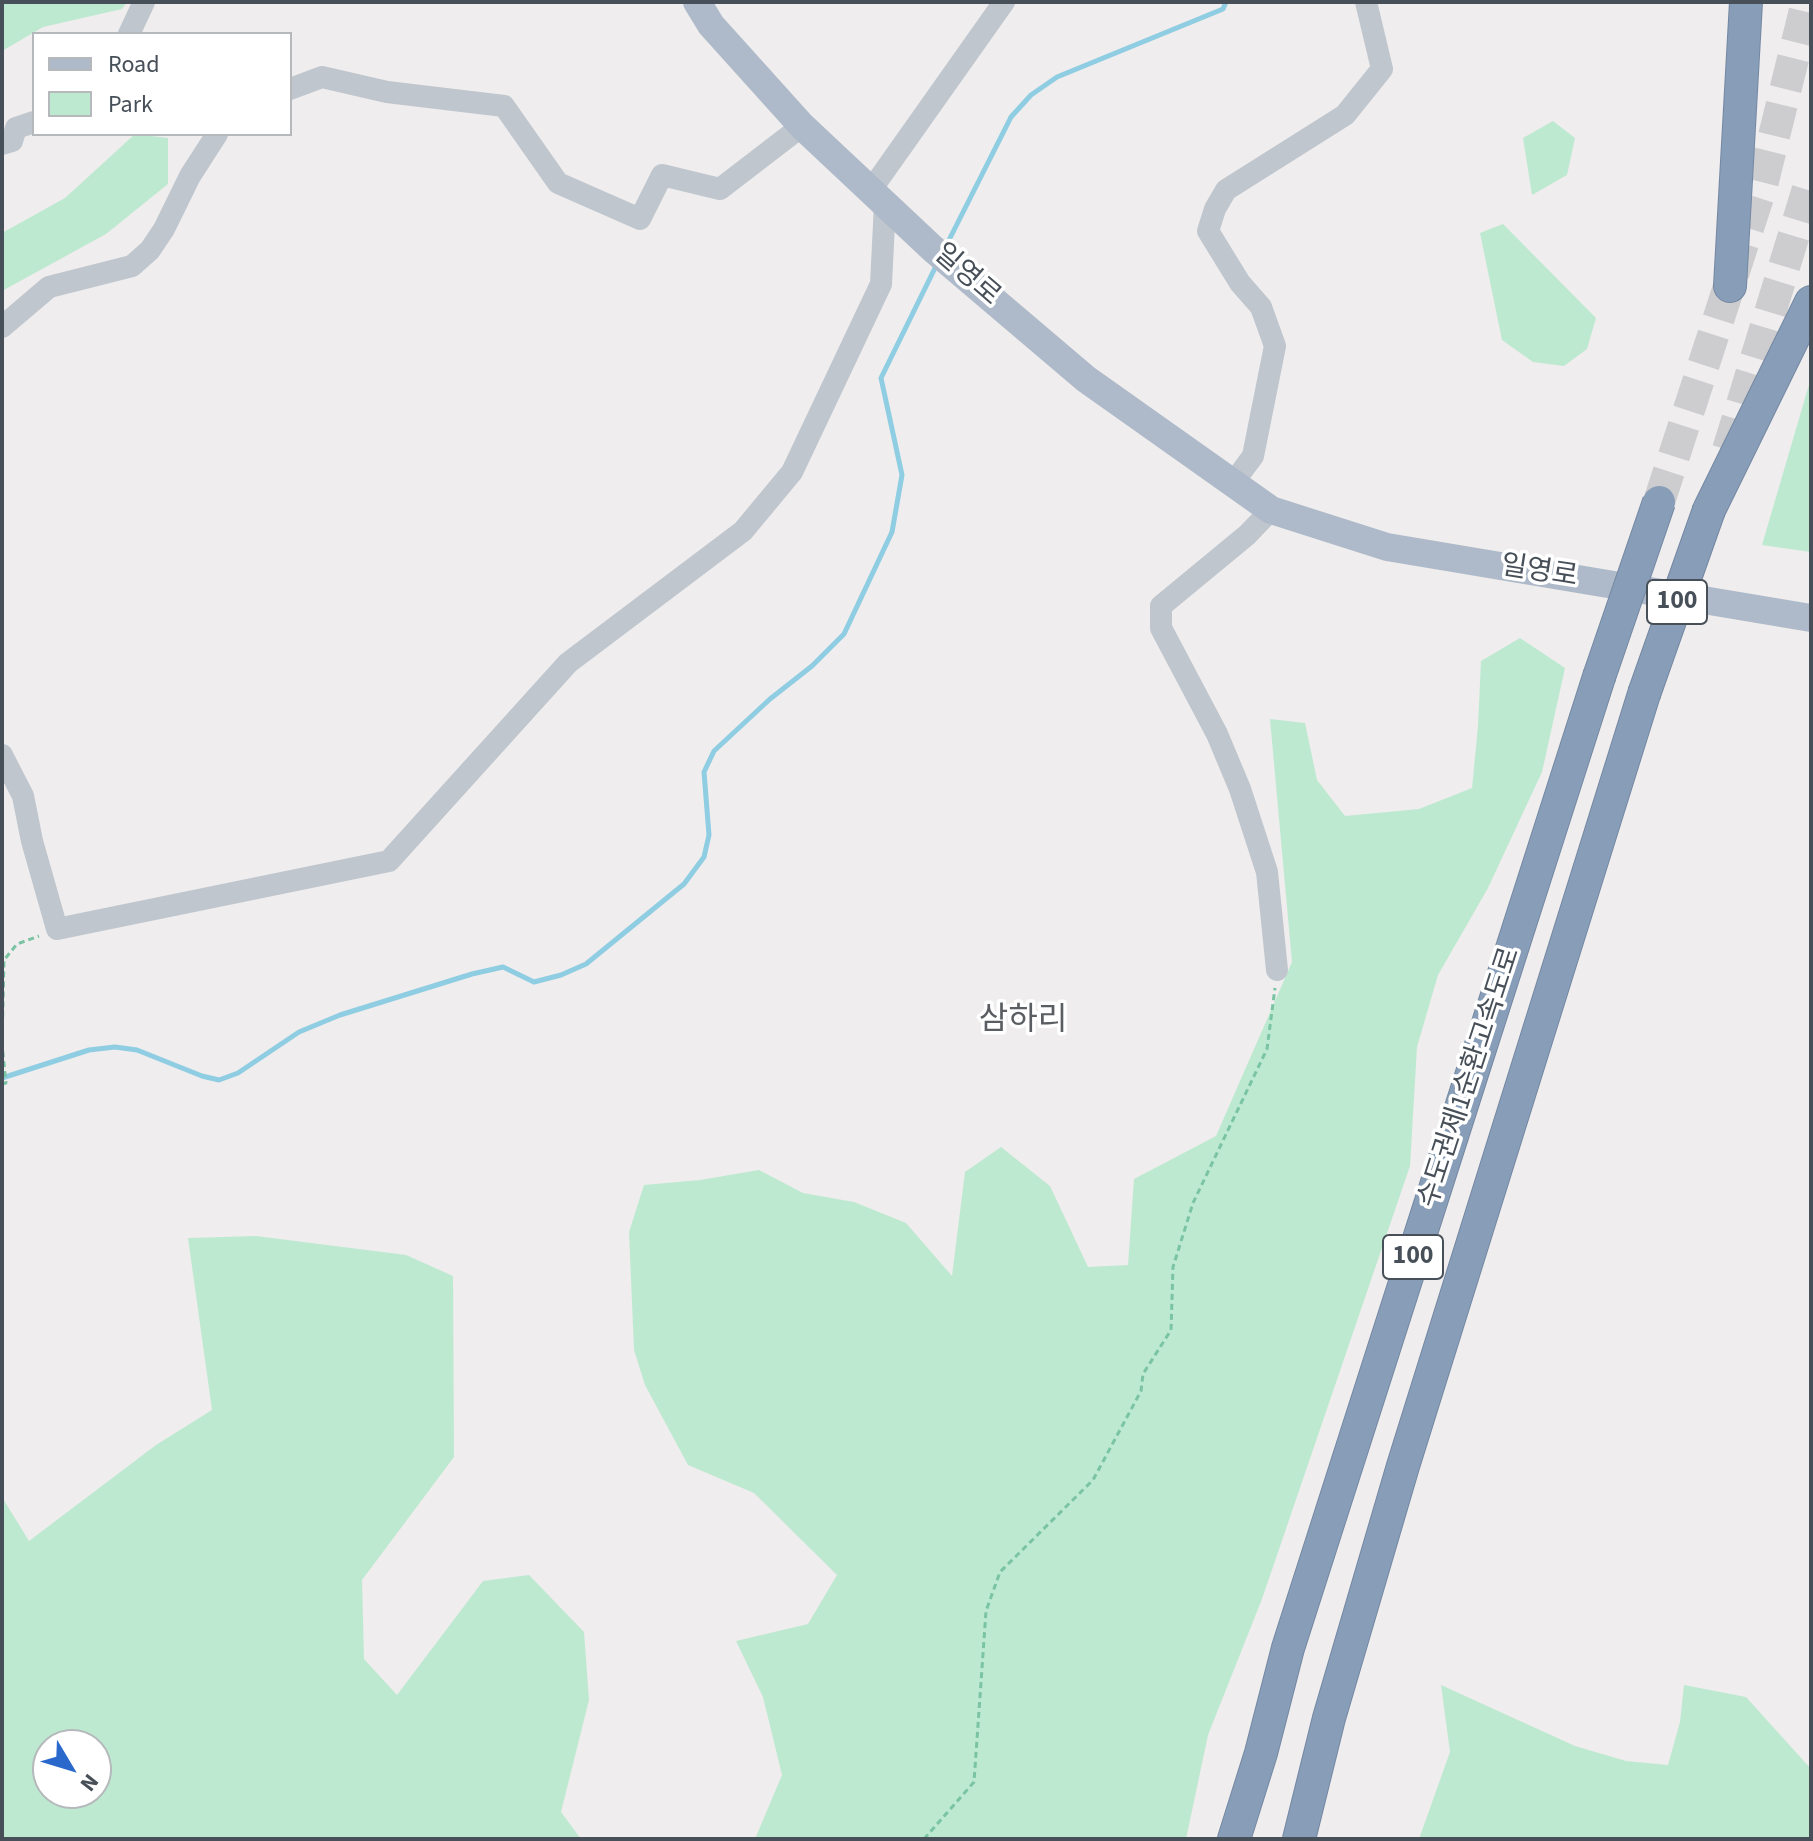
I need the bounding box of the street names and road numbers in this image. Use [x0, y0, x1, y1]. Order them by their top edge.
street label: 일영로 [926, 238, 1006, 314]
street label: 일영로 [1498, 550, 1580, 596]
road number: 100 [1647, 580, 1707, 624]
street label: 수도권제1순환고속도로 [1413, 944, 1529, 1212]
road number: 100 [1383, 1235, 1443, 1279]

